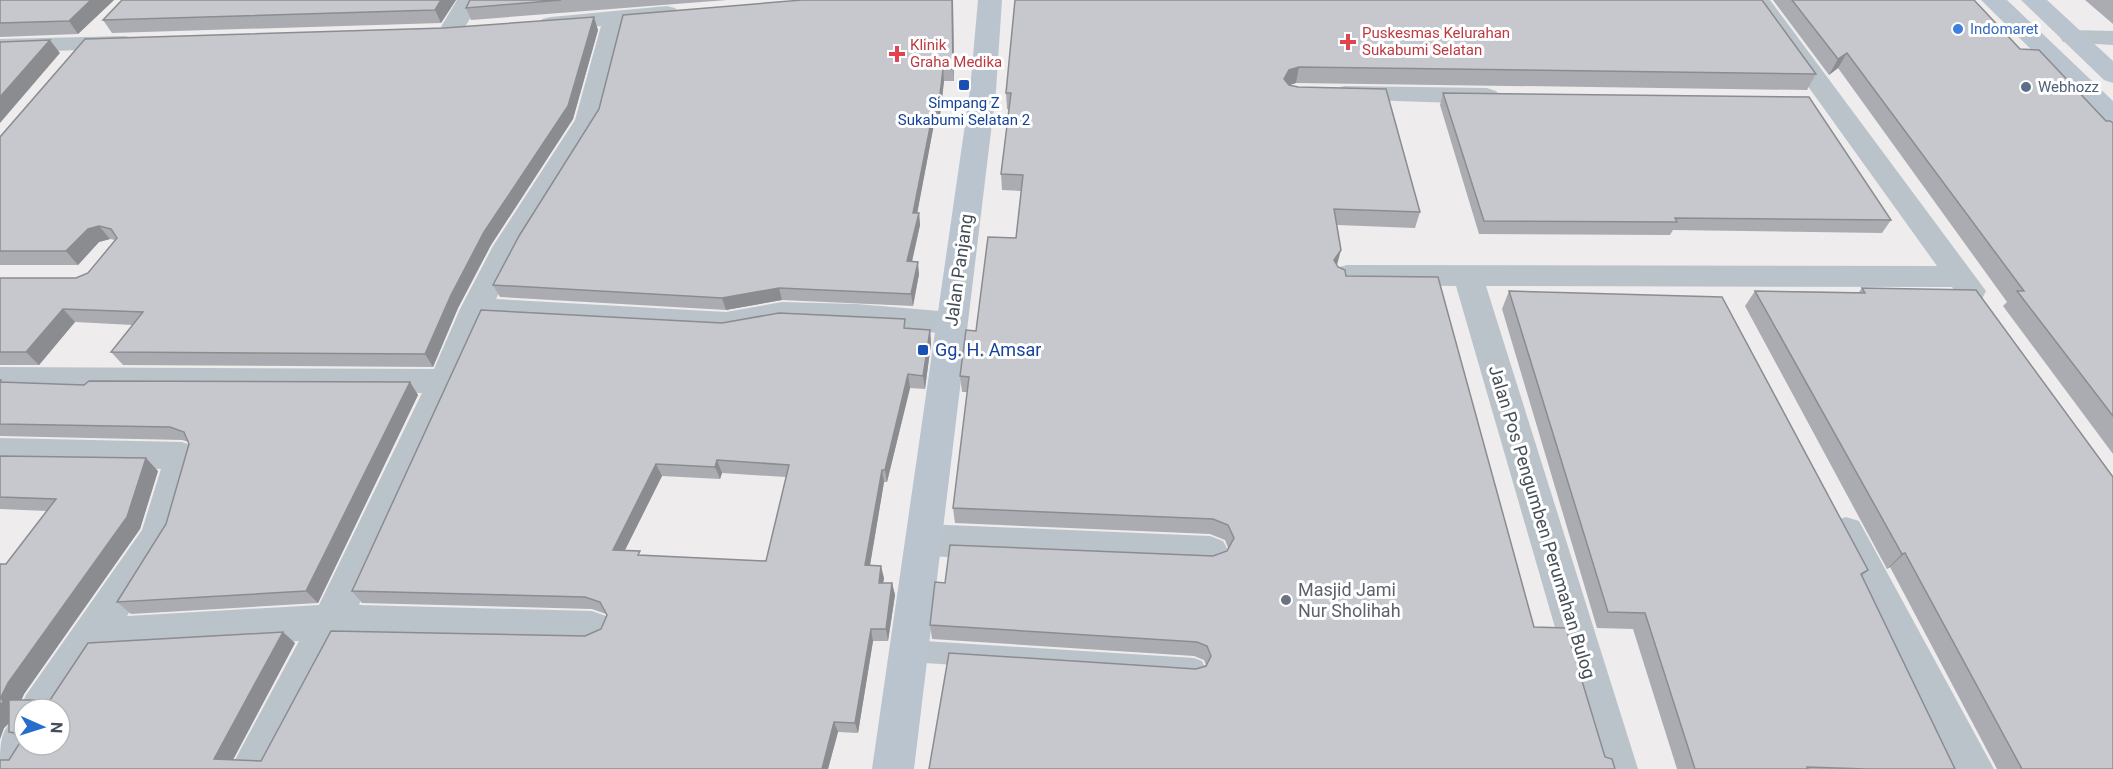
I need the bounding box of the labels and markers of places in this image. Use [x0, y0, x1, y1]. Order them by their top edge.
place label: Indomaret [1970, 20, 2039, 38]
marker: Indomaret [1951, 22, 1965, 36]
place label: Puskesmas Kelurahan Sukabumi Selatan [1362, 24, 1510, 59]
marker: Puskesmas Kelurahan Sukabumi Selatan [1339, 33, 1357, 51]
place label: Klinik Graha Medika [910, 36, 1002, 71]
marker: Klinik Graha Medika [888, 45, 906, 63]
marker: Simpang Z Sukabumi Selatan 2 [957, 78, 971, 92]
place label: Webhozz [2038, 78, 2099, 96]
marker: Webhozz [2019, 80, 2033, 94]
place label: Simpang Z Sukabumi Selatan 2 [898, 94, 1030, 129]
place label: Gg. H. Amsar [935, 339, 1041, 360]
marker: Gg. H. Amsar [916, 343, 930, 357]
place label: Masjid Jami Nur Sholihah [1298, 579, 1401, 621]
marker: Masjid Jami Nur Sholihah [1279, 593, 1293, 607]

